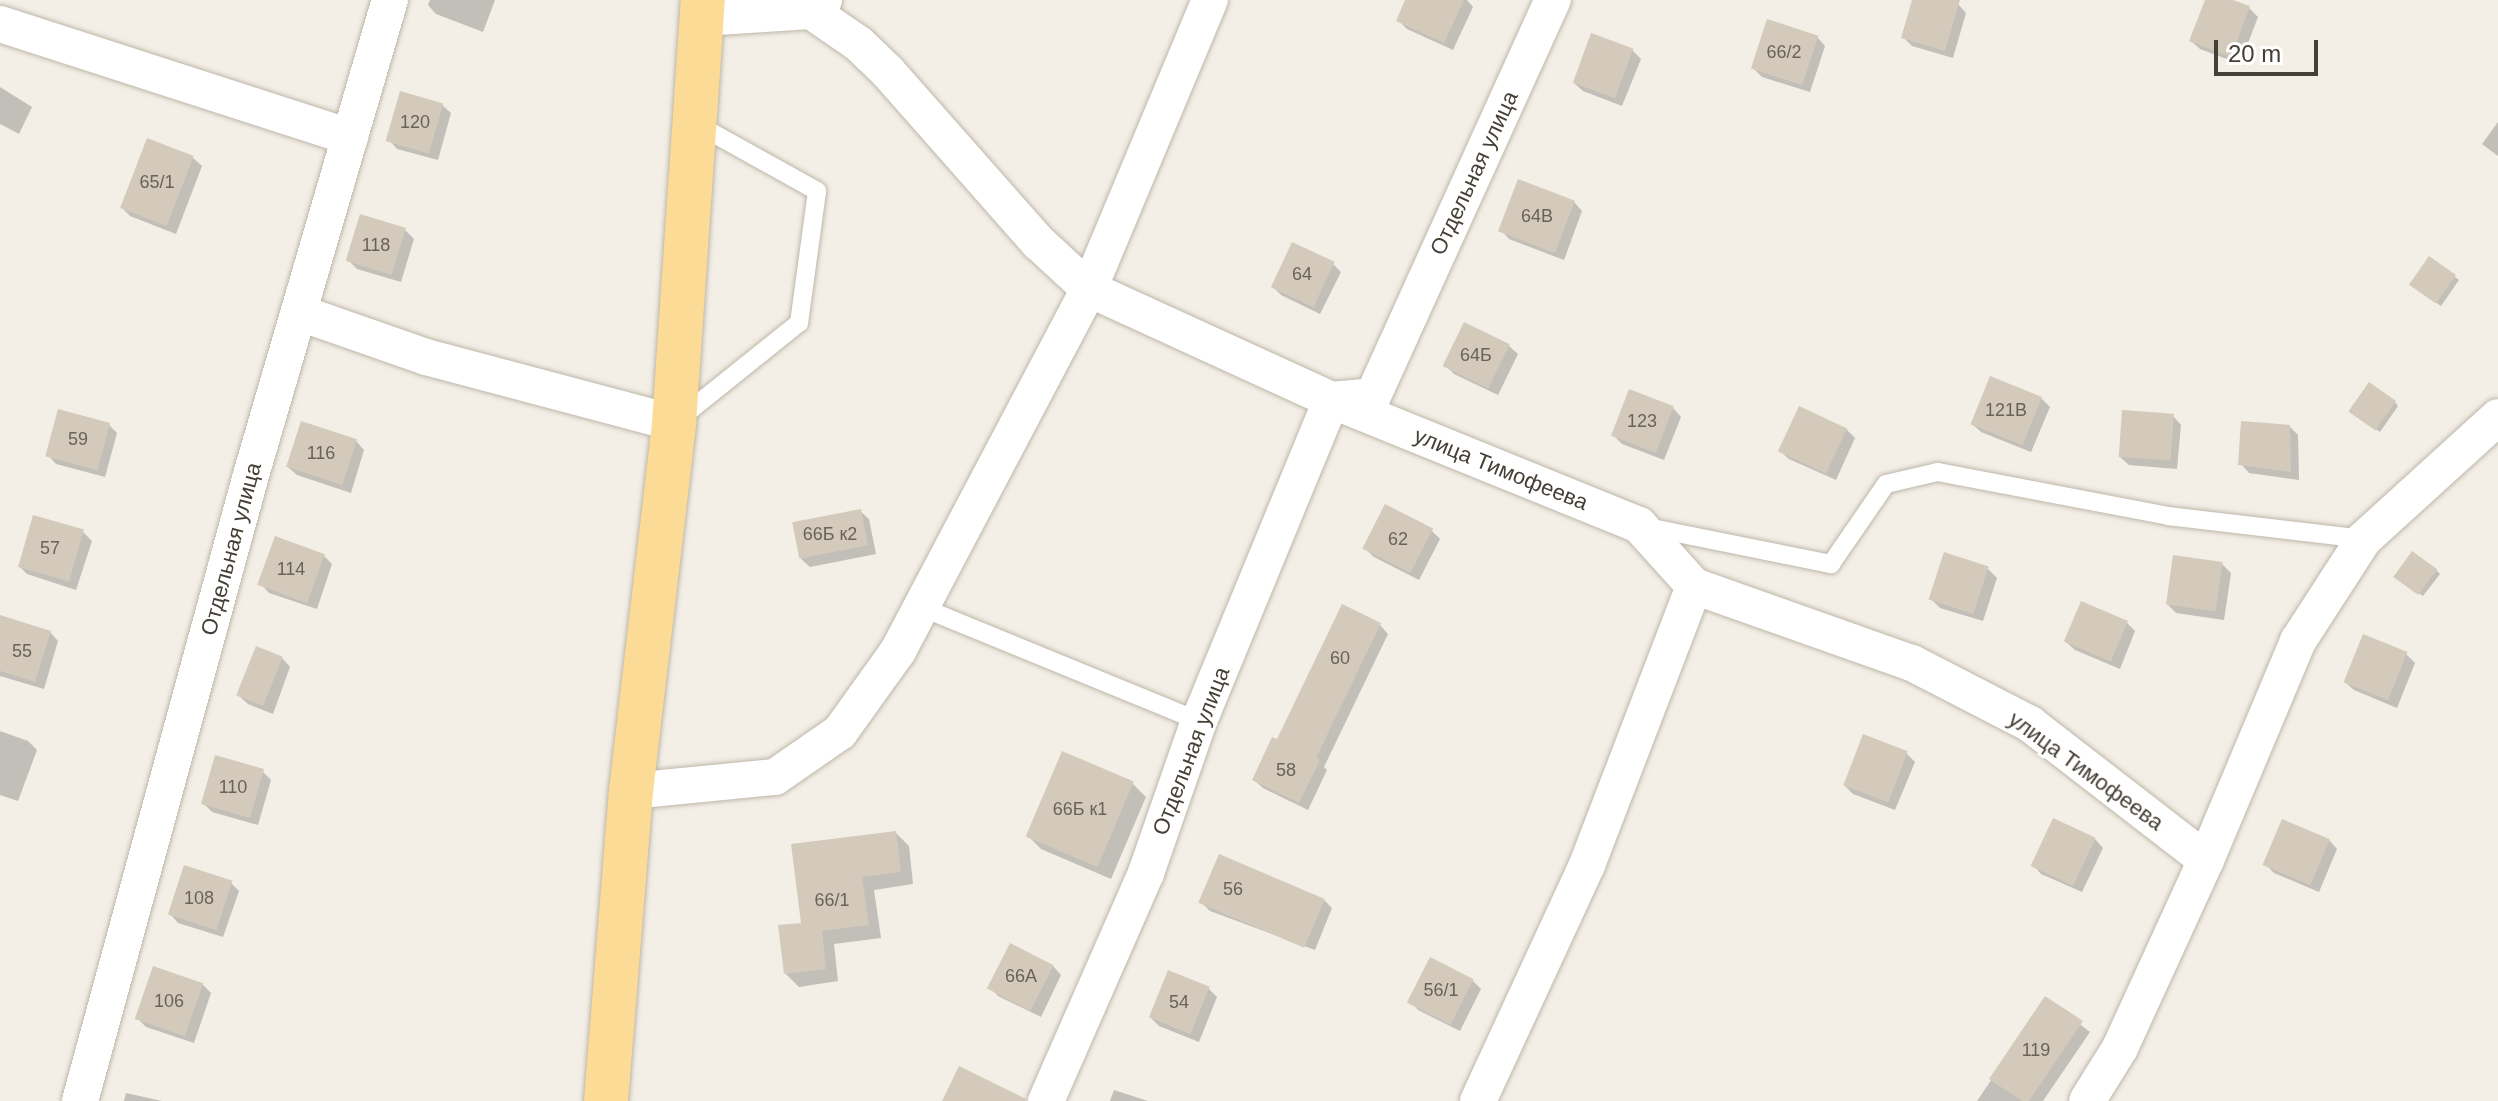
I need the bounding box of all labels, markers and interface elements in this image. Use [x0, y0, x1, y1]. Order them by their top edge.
scale bar [2218, 24, 2322, 74]
text: 20 m [2228, 40, 2281, 67]
house number: 66/2 [1766, 41, 1802, 63]
street label: Отдельная улица [1424, 87, 1524, 259]
house number: 120 [400, 111, 430, 133]
house number: 65/1 [139, 171, 175, 193]
house number: 64В [1521, 205, 1553, 227]
house number: 118 [362, 234, 390, 256]
house number: 64 [1292, 263, 1312, 285]
house number: 64Б [1460, 344, 1492, 366]
house number: 121В [1985, 399, 2027, 421]
house number: 123 [1627, 410, 1657, 432]
street label: улица Тимофеева [1410, 422, 1592, 516]
house number: 59 [68, 428, 88, 450]
house number: 116 [307, 442, 335, 464]
street label: Отдельная улица [195, 460, 267, 638]
house number: 66Б к2 [803, 523, 857, 545]
house number: 62 [1388, 528, 1408, 550]
house number: 57 [40, 537, 60, 559]
house number: 114 [277, 558, 305, 580]
house number: 55 [12, 640, 32, 662]
house number: 60 [1330, 647, 1350, 669]
street label: Отдельная улица [1147, 663, 1235, 839]
street label: улица Тимофеева [2003, 706, 2169, 836]
house number: 58 [1276, 759, 1296, 781]
house number: 110 [219, 776, 247, 798]
house number: 66Б к1 [1053, 798, 1107, 820]
house number: 56 [1223, 878, 1243, 900]
house number: 108 [184, 887, 214, 909]
house number: 66/1 [814, 889, 850, 911]
house number: 66А [1005, 965, 1037, 987]
house number: 56/1 [1423, 979, 1459, 1001]
house number: 106 [154, 990, 184, 1012]
house number: 54 [1169, 991, 1189, 1013]
house number: 119 [2022, 1039, 2050, 1061]

